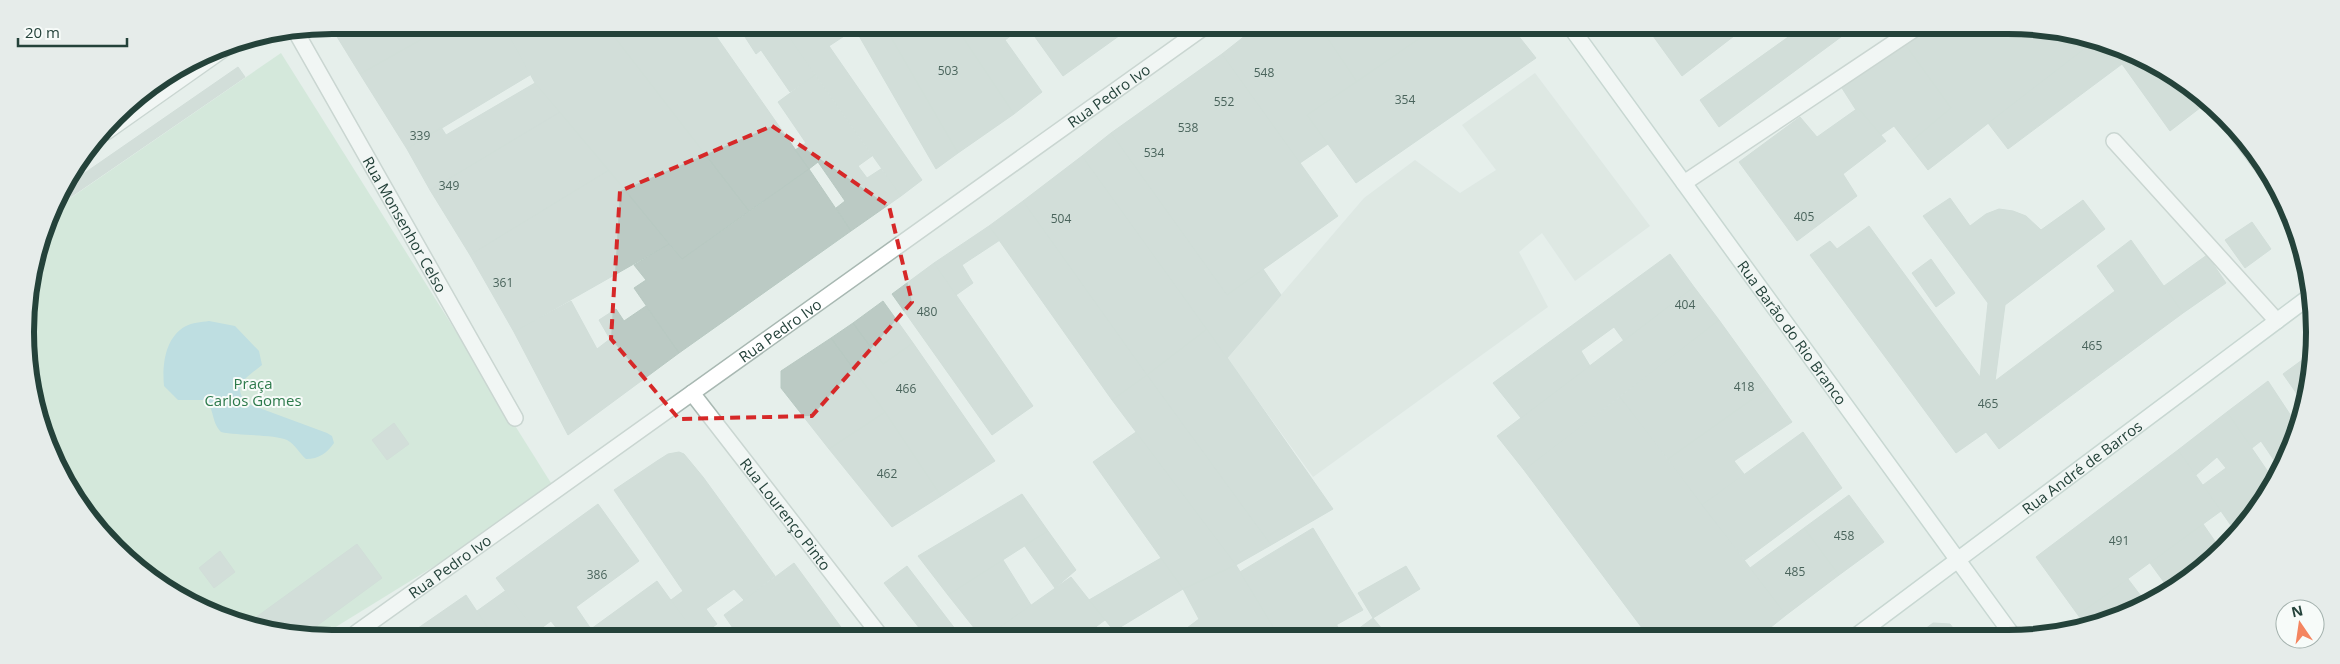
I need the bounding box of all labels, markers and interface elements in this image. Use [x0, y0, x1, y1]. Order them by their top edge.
scale bar [18, 15, 126, 47]
text: 20 m [25, 22, 60, 42]
street label: Rua Pedro Ivo [1063, 59, 1154, 132]
house number: 503 [938, 62, 958, 79]
house number: 548 [1254, 64, 1274, 81]
house number: 354 [1395, 91, 1415, 108]
house number: 552 [1214, 93, 1234, 110]
house number: 538 [1178, 119, 1198, 136]
house number: 339 [410, 127, 430, 144]
house number: 534 [1144, 144, 1164, 161]
street label: Rua Monsenhor Celso [359, 153, 452, 296]
house number: 349 [439, 177, 459, 194]
house number: 405 [1794, 208, 1814, 225]
house number: 504 [1051, 210, 1071, 227]
street label: Rua Barão do Rio Branco [1733, 256, 1852, 409]
house number: 361 [493, 274, 513, 291]
street label: Rua Pedro Ivo [735, 294, 825, 367]
house number: 404 [1675, 296, 1695, 313]
house number: 480 [917, 303, 937, 320]
house number: 465 [2082, 337, 2102, 354]
park label: Praça Carlos Gomes [204, 373, 302, 410]
house number: 418 [1734, 378, 1754, 395]
house number: 466 [896, 380, 916, 397]
house number: 465 [1978, 395, 1998, 412]
street label: Rua André de Barros [2018, 416, 2146, 519]
street label: Rua Lourenço Pinto [736, 454, 836, 574]
house number: 462 [877, 465, 897, 482]
house number: 458 [1834, 527, 1854, 544]
street label: Rua Pedro Ivo [404, 530, 495, 603]
house number: 491 [2109, 532, 2129, 549]
house number: 485 [1785, 563, 1805, 580]
house number: 386 [587, 566, 607, 583]
north arrow [2275, 599, 2325, 649]
text: N [2289, 600, 2305, 621]

